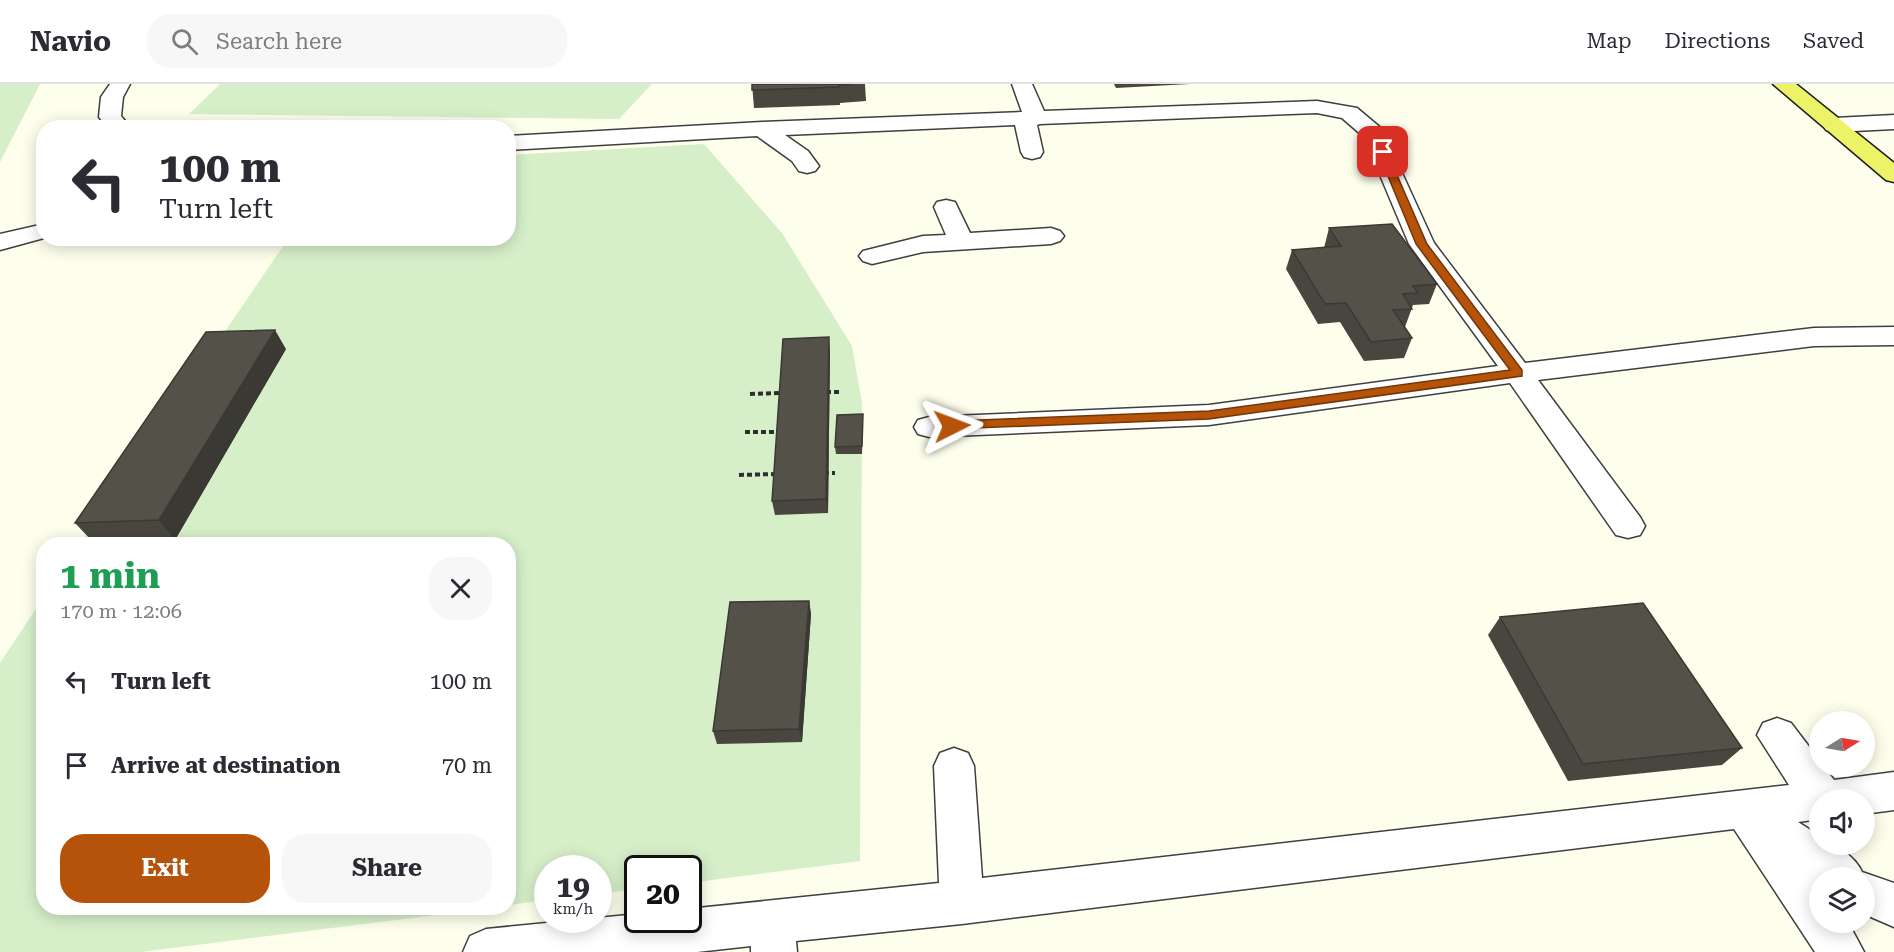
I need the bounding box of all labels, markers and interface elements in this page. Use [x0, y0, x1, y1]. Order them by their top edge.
search box [147, 14, 567, 68]
text: Navio [30, 25, 111, 58]
icon: search [168, 25, 201, 58]
text: Search here [216, 29, 342, 54]
text: Map [1587, 29, 1631, 53]
text: Directions [1664, 29, 1770, 53]
text: Saved [1803, 29, 1864, 53]
pin [1357, 126, 1408, 177]
icon: arrive [1366, 135, 1399, 168]
text: 100 m [159, 143, 281, 192]
icon: left [60, 144, 138, 222]
text: Turn left [159, 193, 273, 225]
position arrow [920, 394, 984, 458]
text: 1 min [60, 555, 160, 597]
button: close [429, 557, 492, 620]
text: 170 m · 12:06 [60, 599, 182, 623]
icon: left [60, 665, 93, 698]
text: Turn left [111, 669, 211, 694]
text: 100 m [429, 669, 492, 694]
north arrow [1809, 711, 1875, 777]
map controls [1809, 711, 1875, 933]
icon: arrive [60, 749, 93, 782]
text: Arrive at destination [111, 753, 340, 778]
text: 70 m [442, 753, 492, 778]
button: sound [1809, 789, 1875, 855]
button: Exit [60, 834, 270, 903]
button: Share [282, 834, 492, 903]
speed limit sign: 20 [624, 855, 702, 933]
button: layers [1809, 867, 1875, 933]
text: 19 [556, 869, 590, 904]
text: km/h [553, 900, 593, 918]

